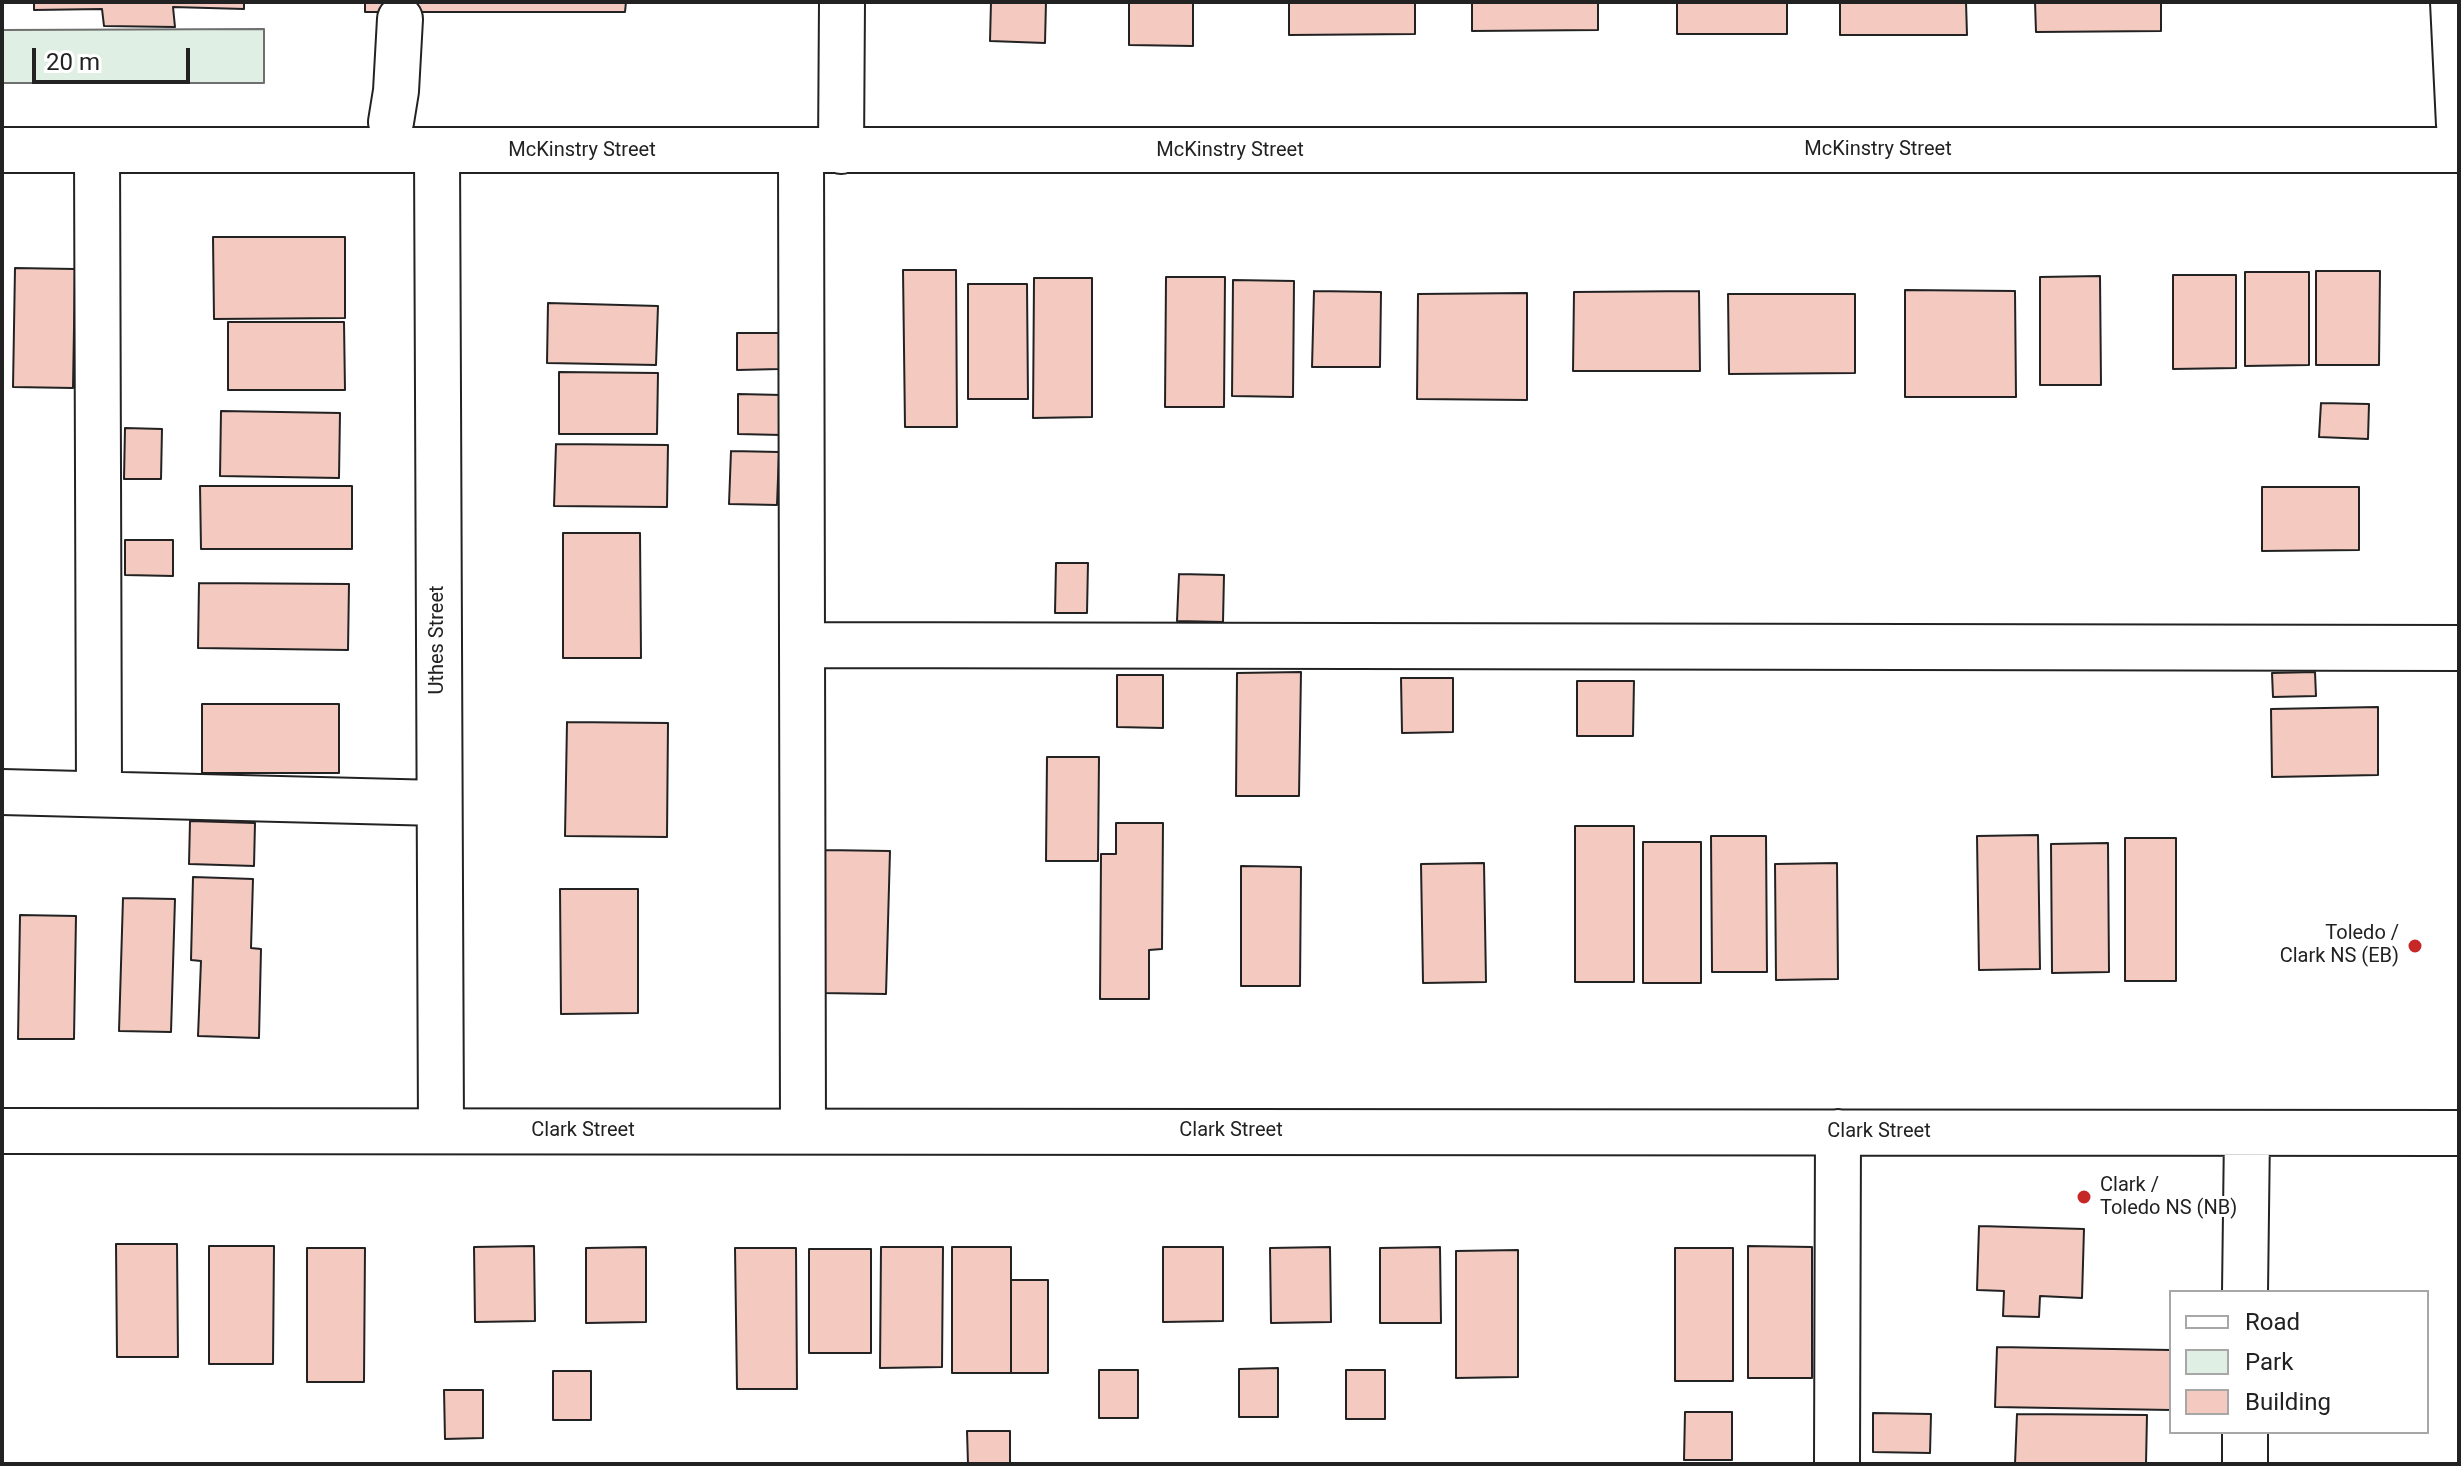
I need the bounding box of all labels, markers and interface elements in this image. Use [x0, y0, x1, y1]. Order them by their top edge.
scale bar [36, 32, 194, 82]
text: 20 m [46, 48, 100, 76]
street label: McKinstry Street [1804, 138, 1952, 162]
street label: McKinstry Street [508, 139, 656, 163]
street label: McKinstry Street [1156, 139, 1304, 163]
street label: Uthes Street [426, 585, 450, 695]
place label: Toledo / Clark NS (EB) [2280, 922, 2399, 969]
marker: Toledo / Clark NS (EB) [2406, 937, 2424, 955]
street label: Clark Street [531, 1119, 635, 1143]
street label: Clark Street [1179, 1119, 1283, 1143]
street label: Clark Street [1827, 1120, 1931, 1144]
place label: Clark / Toledo NS (NB) [2100, 1174, 2237, 1221]
marker: Clark / Toledo NS (NB) [2075, 1188, 2093, 1206]
legend [2169, 1290, 2429, 1434]
text: Road [2245, 1308, 2300, 1336]
text: Park [2245, 1348, 2293, 1376]
text: Building [2245, 1388, 2331, 1416]

